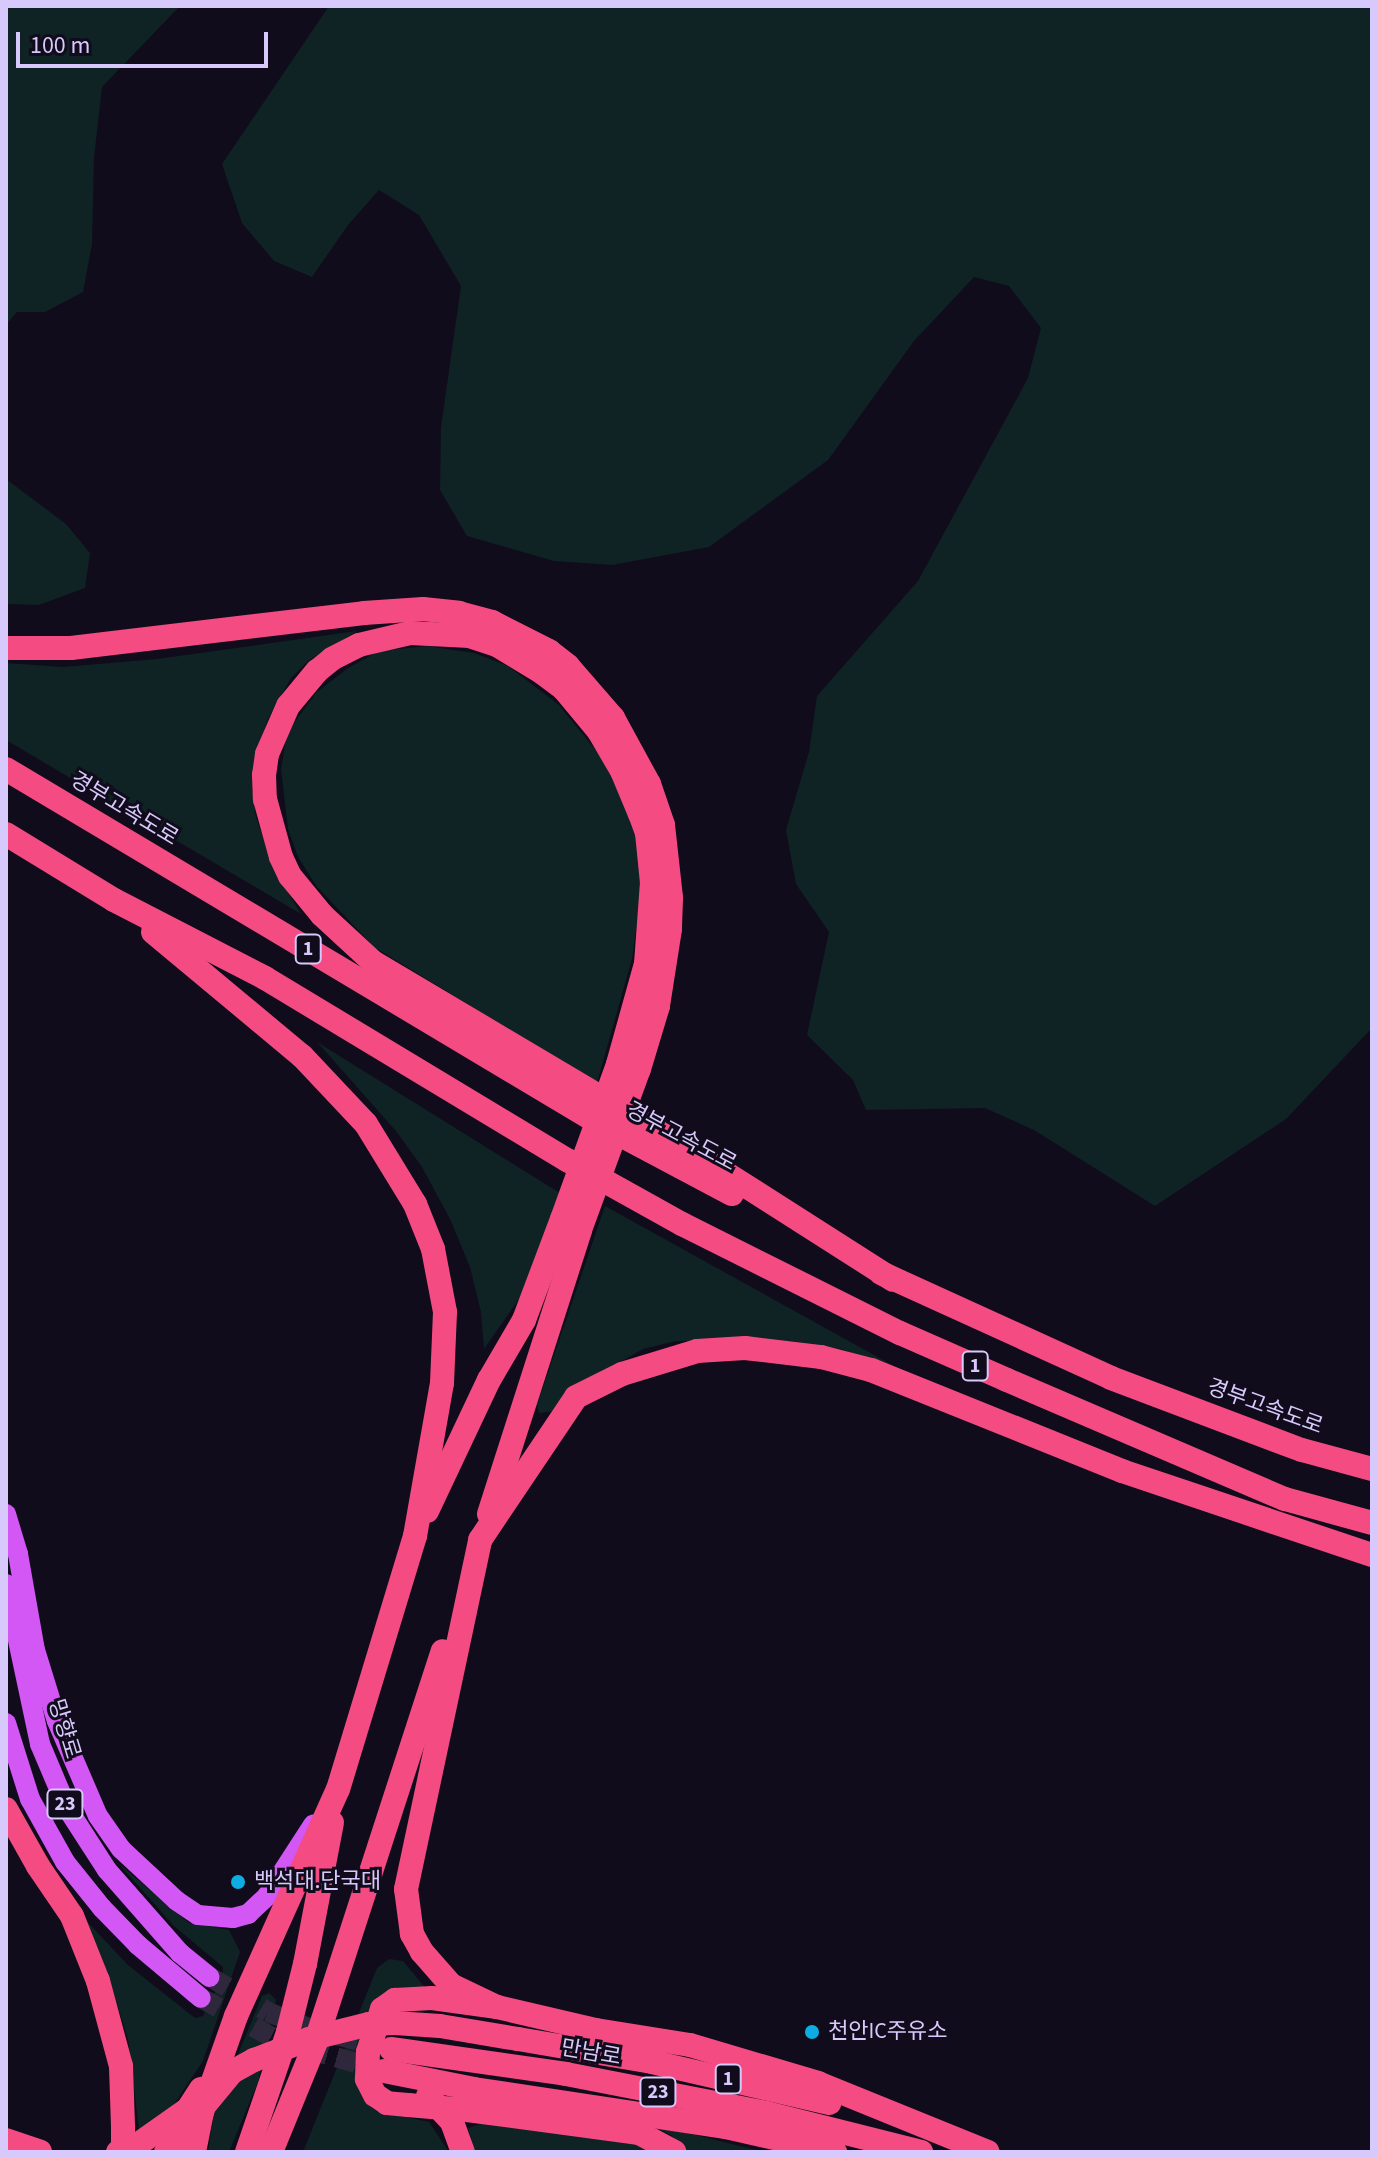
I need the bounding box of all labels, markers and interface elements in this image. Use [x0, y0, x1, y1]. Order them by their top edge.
scale bar [20, 16, 272, 66]
text: 100 m [30, 28, 90, 63]
street label: 경부고속도로 [65, 766, 183, 852]
road number: 1 [294, 933, 322, 965]
street label: 경부고속도로 [621, 1097, 741, 1177]
road number: 1 [961, 1350, 989, 1382]
street label: 경부고속도로 [1203, 1374, 1327, 1440]
street label: 망향로 [43, 1696, 85, 1762]
road number: 23 [45, 1788, 85, 1820]
place label: 백석대.단국대 [254, 1869, 381, 1895]
marker: 백석대.단국대 [229, 1873, 247, 1891]
place label: 천안IC주유소 [828, 2019, 948, 2045]
marker: 천안IC주유소 [803, 2023, 821, 2041]
street label: 만남로 [559, 2035, 623, 2071]
road number: 1 [714, 2063, 742, 2095]
road number: 23 [638, 2076, 678, 2108]

